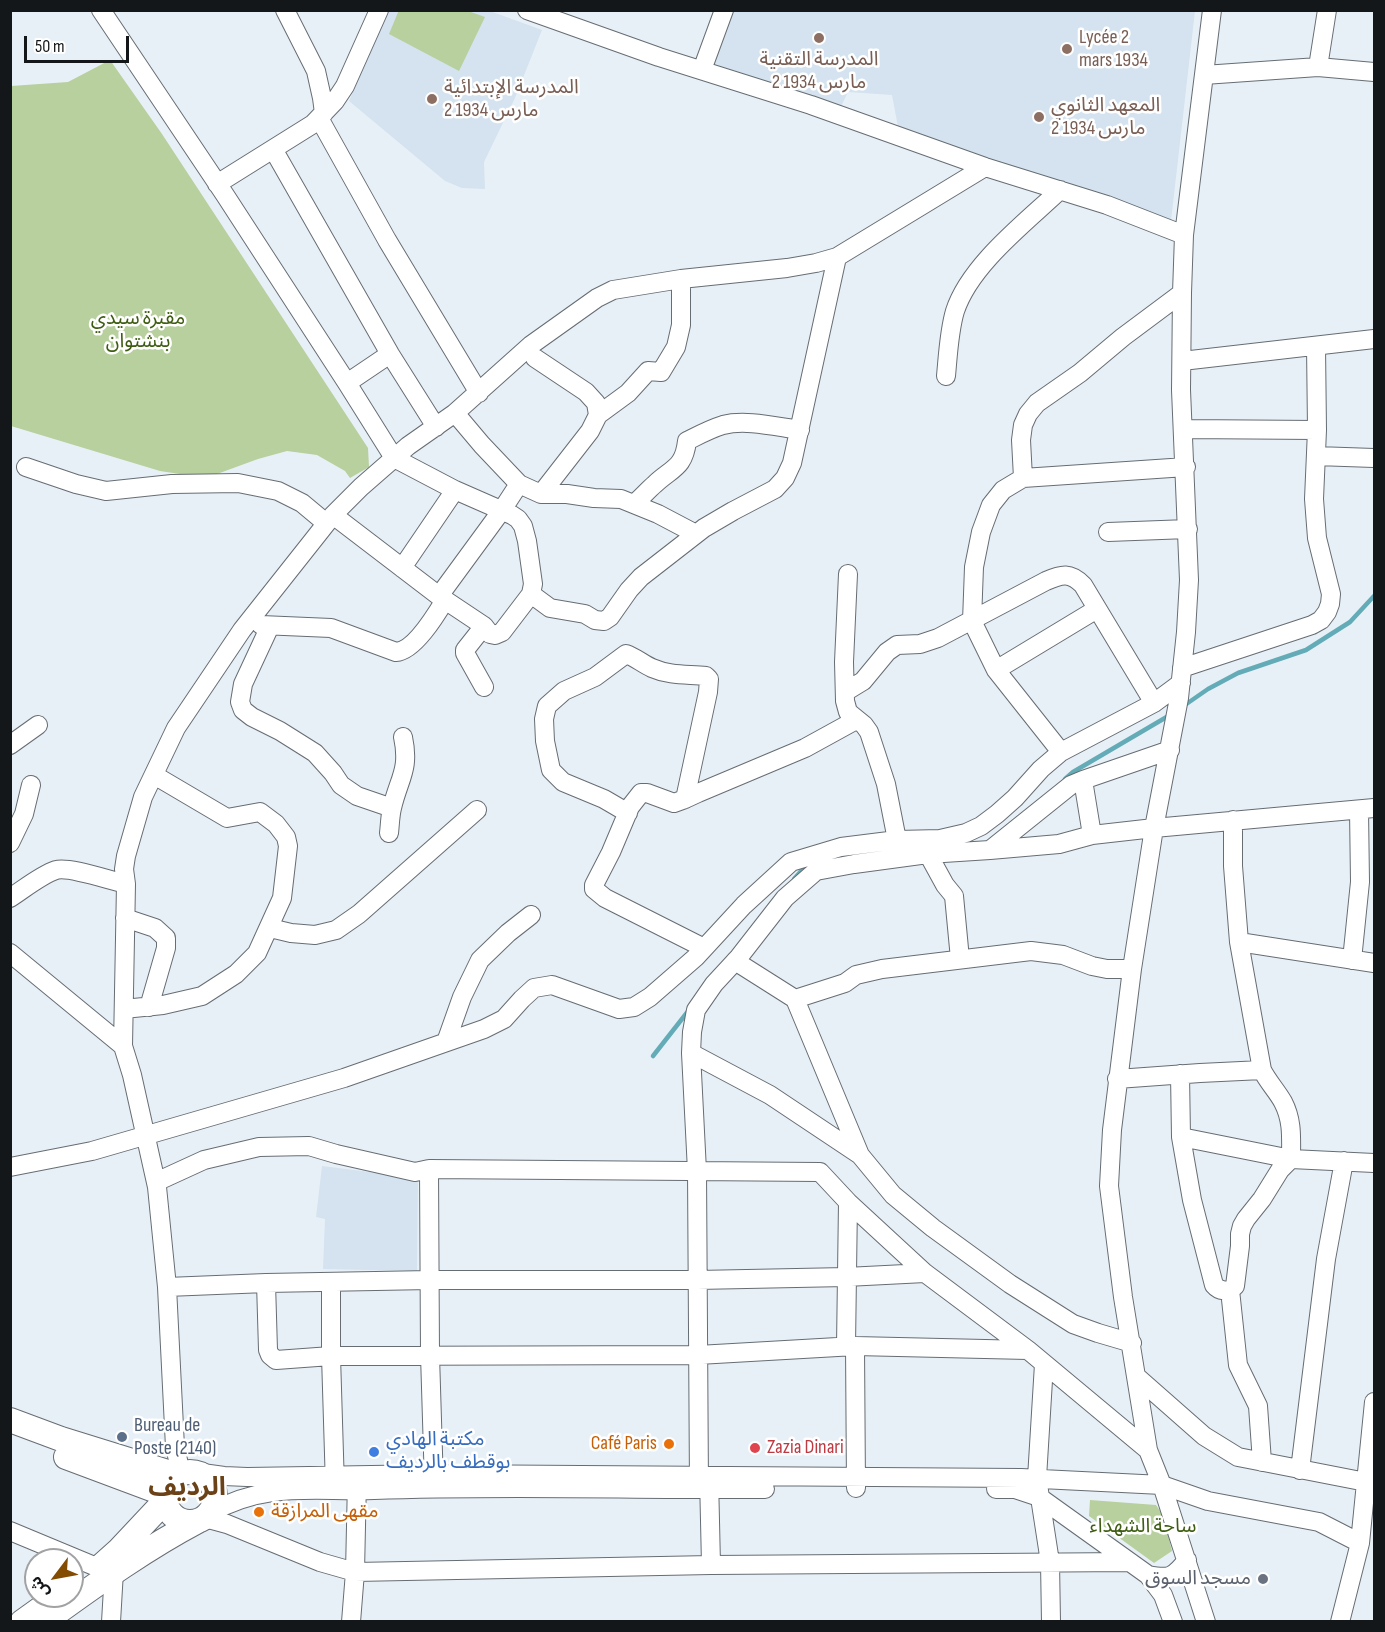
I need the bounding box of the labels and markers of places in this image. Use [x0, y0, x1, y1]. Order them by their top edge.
place label: Lycée 2 mars 1934 [1079, 26, 1148, 73]
marker: المدرسة التقنية 2 مارس 1934 [812, 31, 826, 45]
marker: Lycée 2 mars 1934 [1060, 42, 1074, 56]
place label: المدرسة التقنية 2 مارس 1934 [760, 48, 878, 95]
place label: المدرسة الإبتدائية 2 مارس 1934 [444, 76, 579, 123]
marker: المدرسة الإبتدائية 2 مارس 1934 [425, 92, 439, 106]
place label: المعهد الثانوي 2 مارس 1934 [1051, 94, 1160, 141]
marker: المعهد الثانوي 2 مارس 1934 [1032, 110, 1046, 124]
place label: Bureau de Poste (2140) [134, 1414, 216, 1461]
place label: مكتبة الهادي بوقطف بالرديف [386, 1428, 510, 1475]
marker: Bureau de Poste (2140) [115, 1430, 129, 1444]
place label: Café Paris [591, 1432, 657, 1456]
place label: Zazia Dinari [767, 1436, 844, 1460]
marker: Café Paris [662, 1437, 676, 1451]
marker: Zazia Dinari [748, 1441, 762, 1455]
marker: مكتبة الهادي بوقطف بالرديف [367, 1445, 381, 1459]
place label: مقهى المرازقة [271, 1500, 379, 1524]
marker: مقهى المرازقة [252, 1505, 266, 1519]
place label: مسجد السوق [1145, 1567, 1251, 1591]
marker: مسجد السوق [1256, 1572, 1270, 1586]

